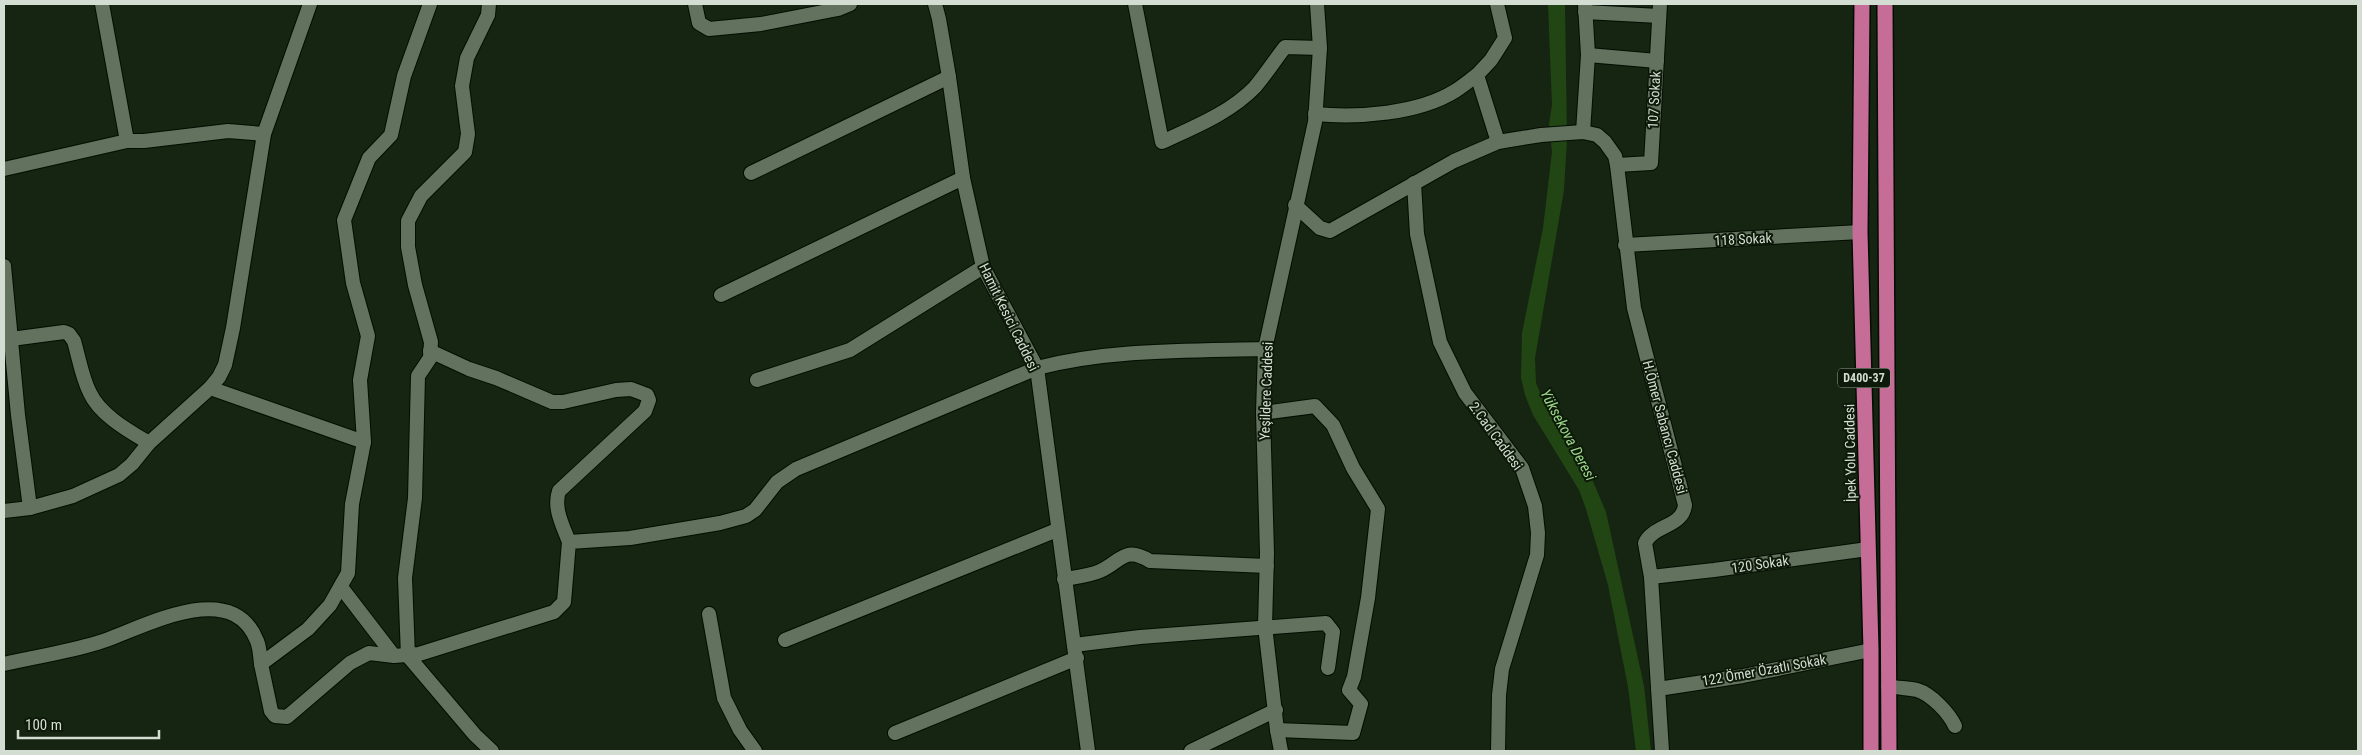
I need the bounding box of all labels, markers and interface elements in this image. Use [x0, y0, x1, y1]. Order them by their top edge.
street label: 107 Sokak [1645, 70, 1664, 129]
street label: 118 Sokak [1714, 229, 1773, 248]
street label: Hamit Kesici Caddesi [976, 261, 1042, 373]
street label: Yeşildere Caddesi [1256, 342, 1276, 440]
street label: H.Ömer Sabancı Caddesi [1639, 359, 1691, 495]
road number: D400-37 [1838, 368, 1890, 388]
water label: Yüksekova Deresi [1536, 386, 1600, 484]
street label: 2.Cad Caddesi [1466, 399, 1526, 473]
street label: İpek Yolu Caddesi [1841, 404, 1859, 502]
street label: 120 Sokak [1730, 552, 1790, 576]
street label: 122 Ömer Özatlı Sokak [1701, 651, 1828, 689]
scale bar [18, 708, 159, 740]
text: 100 m [25, 716, 62, 734]

